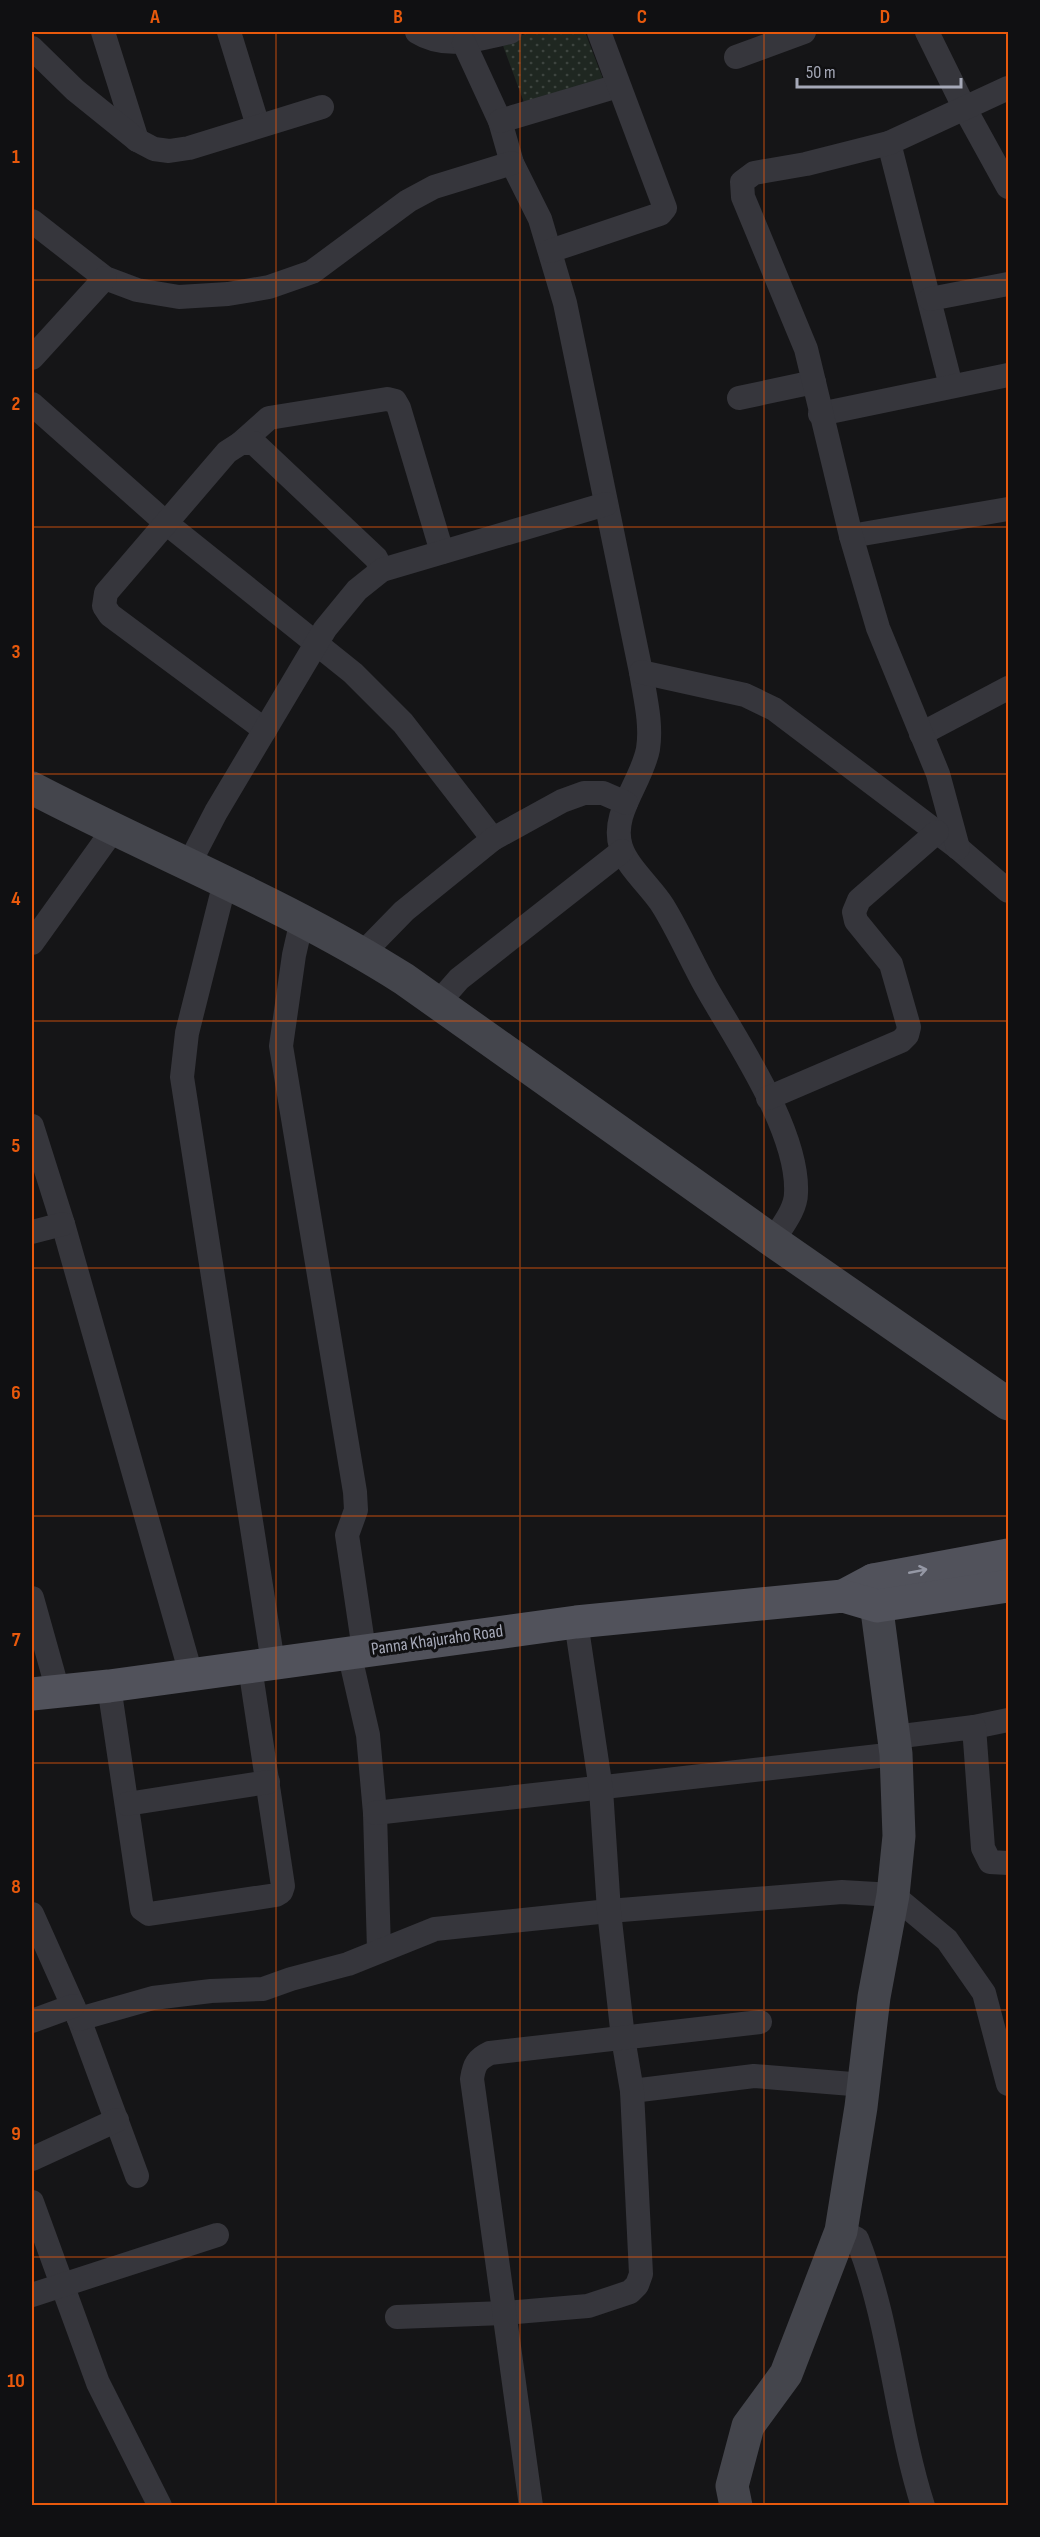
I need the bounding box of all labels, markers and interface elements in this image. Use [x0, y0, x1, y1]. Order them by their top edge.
text: A [149, 5, 160, 29]
text: B [393, 5, 403, 29]
text: C [637, 5, 647, 29]
text: D [880, 5, 890, 29]
scale bar [797, 51, 960, 89]
text: 50 m [806, 62, 836, 83]
text: 1 [12, 145, 20, 169]
text: 2 [12, 392, 20, 416]
text: 3 [12, 640, 21, 664]
text: 4 [11, 887, 21, 911]
text: 5 [12, 1134, 21, 1158]
text: 6 [11, 1381, 21, 1405]
one-way arrow [907, 1565, 927, 1576]
street label: Panna Khajuraho Road [370, 1620, 504, 1660]
text: 7 [12, 1628, 21, 1652]
text: 8 [11, 1875, 21, 1899]
text: 9 [11, 2122, 21, 2146]
text: 10 [7, 2369, 25, 2393]

